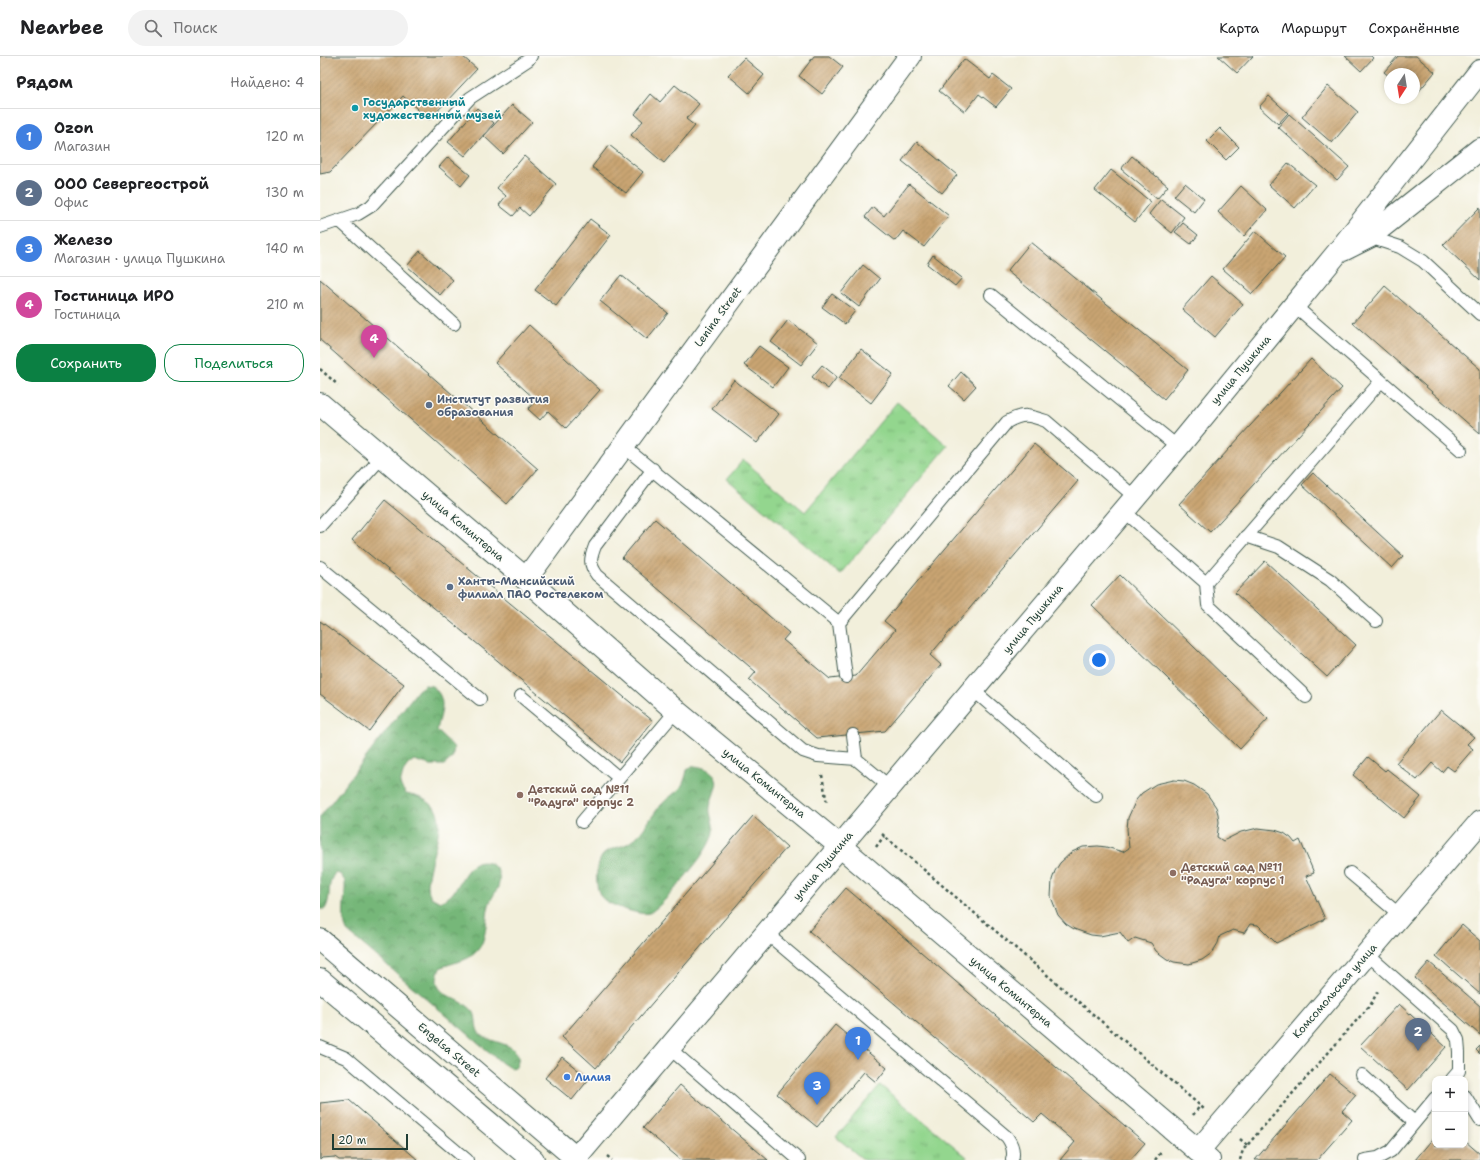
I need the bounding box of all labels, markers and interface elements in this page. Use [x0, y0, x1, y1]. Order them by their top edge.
search box [128, 10, 408, 46]
text: Nearbee [20, 15, 104, 40]
icon: search [142, 17, 164, 39]
text: Поиск [174, 18, 217, 38]
text: Карта [1219, 19, 1259, 37]
text: Маршрут [1281, 19, 1347, 37]
text: Сохранённые [1369, 19, 1460, 37]
north arrow [1384, 68, 1420, 104]
text: Рядом [16, 71, 73, 93]
text: Найдено: 4 [230, 74, 304, 91]
place label: Государственный художественный музей [363, 95, 502, 123]
marker: Государственный художественный музей [350, 103, 360, 113]
text: Ozon [54, 118, 94, 138]
text: 1 [26, 128, 32, 145]
text: 120 m [266, 128, 304, 145]
text: Магазин [54, 138, 110, 155]
text: ООО Севергеострой [54, 174, 209, 194]
text: 2 [24, 184, 34, 201]
text: 130 m [266, 184, 304, 201]
text: Офис [54, 194, 89, 211]
text: Железо [54, 230, 113, 250]
text: 3 [24, 240, 34, 257]
text: 140 m [265, 240, 304, 257]
text: Магазин · улица Пушкина [54, 250, 225, 267]
street label: Lenina Street [691, 284, 745, 350]
text: Гостиница ИРО [54, 286, 174, 306]
text: 4 [24, 296, 34, 313]
text: 210 m [266, 296, 304, 313]
text: Гостиница [54, 306, 120, 323]
pin: 4 [361, 325, 387, 358]
street label: улица Пушкина [1208, 332, 1275, 408]
button: Сохранить [16, 344, 156, 382]
button: Поделиться [164, 344, 304, 382]
place label: Институт развития образования [437, 392, 549, 420]
marker: Институт развития образования [424, 400, 434, 410]
street label: улица Коминтерна [419, 487, 507, 565]
place label: Ханты-Мансийский филиал ПАО Ростелеком [458, 574, 603, 602]
street label: улица Пушкина [1000, 581, 1067, 657]
marker: Ханты-Мансийский филиал ПАО Ростелеком [445, 582, 455, 592]
your location [1089, 650, 1109, 670]
street label: улица Коминтерна [719, 745, 809, 821]
place label: Детский сад №11 "Радуга" корпус 2 [528, 782, 634, 810]
marker: Детский сад №11 "Радуга" корпус 2 [515, 790, 525, 800]
street label: улица Пушкина [790, 828, 857, 904]
place label: Детский сад №11 "Радуга" корпус 1 [1181, 860, 1284, 888]
marker: Детский сад №11 "Радуга" корпус 1 [1168, 868, 1178, 878]
street label: Комсомольская улица [1290, 940, 1381, 1042]
street label: улица Коминтерна [967, 953, 1055, 1031]
pin: 2 [1405, 1018, 1431, 1051]
street label: Engelsa Street [414, 1019, 484, 1081]
pin: 1 [845, 1027, 871, 1060]
place label: Лилия [575, 1070, 611, 1085]
marker: Лилия [562, 1072, 572, 1082]
pin: 3 [804, 1072, 830, 1105]
map controls [1432, 1076, 1468, 1148]
button: + [1432, 1076, 1468, 1112]
button: − [1432, 1112, 1468, 1148]
scale bar [332, 1132, 408, 1151]
text: 20 m [338, 1133, 366, 1148]

